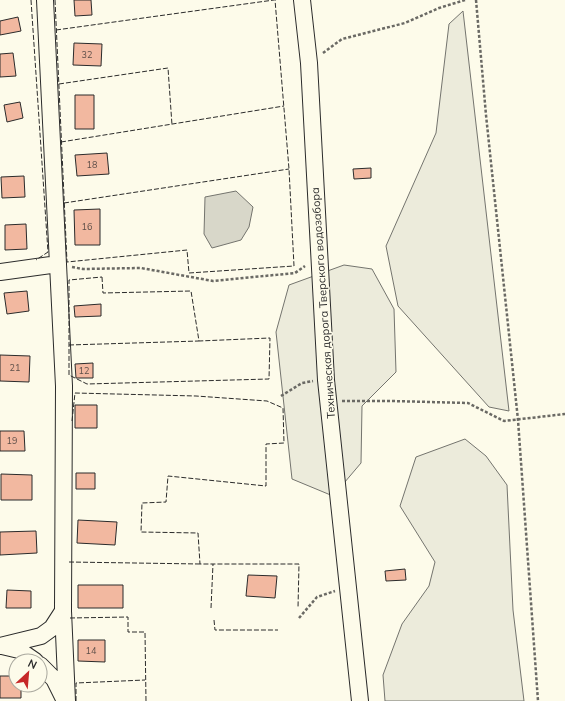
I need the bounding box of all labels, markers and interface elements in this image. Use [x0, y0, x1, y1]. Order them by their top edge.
house number: 32 [82, 49, 92, 60]
house number: 18 [87, 159, 97, 170]
street label: Техническая дорога Тверского водозабора [308, 187, 338, 419]
house number: 16 [82, 221, 92, 232]
house number: 21 [10, 362, 20, 373]
house number: 12 [79, 365, 89, 376]
house number: 19 [7, 435, 17, 446]
house number: 14 [86, 645, 97, 656]
north arrow [8, 653, 48, 693]
text: N [26, 656, 39, 672]

